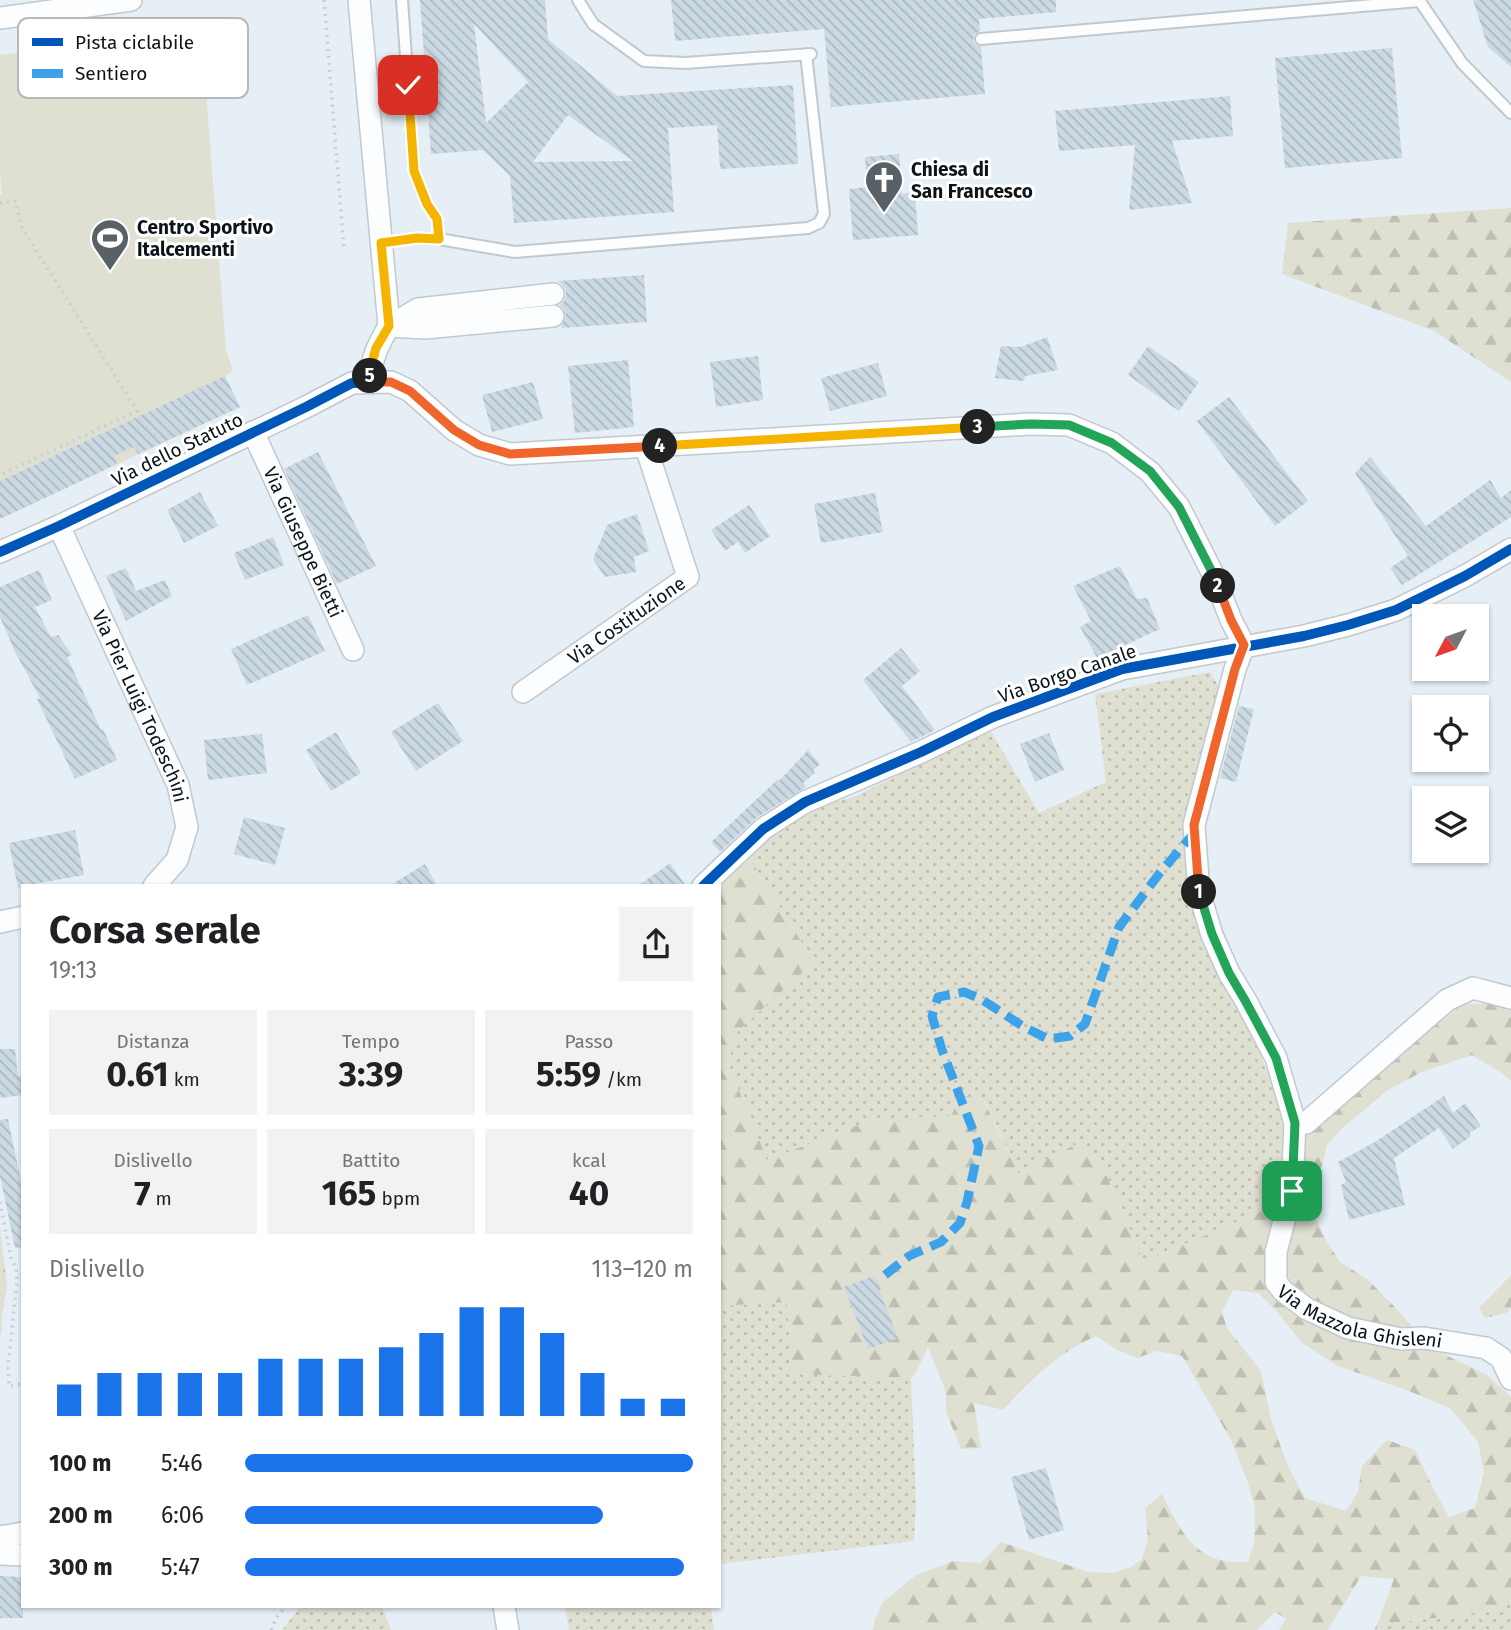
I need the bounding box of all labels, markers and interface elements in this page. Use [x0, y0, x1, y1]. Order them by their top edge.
legend [18, 18, 248, 98]
text: Pista ciclabile [75, 31, 194, 54]
pin [378, 55, 438, 115]
text: Sentiero [75, 62, 147, 85]
icon: check [389, 66, 427, 104]
place label: Chiesa di San Francesco [911, 158, 1033, 203]
church icon: Chiesa di San Francesco [863, 159, 905, 214]
place label: Centro Sportivo Italcementi [137, 216, 273, 261]
sports icon: Centro Sportivo Italcementi [89, 217, 131, 272]
pin: 5 [352, 358, 388, 394]
text: 5 [364, 364, 375, 387]
street label: Via dello Statuto [108, 408, 247, 491]
pin: 3 [960, 410, 996, 444]
text: 3 [973, 415, 982, 438]
pin: 4 [642, 428, 678, 464]
text: 4 [654, 434, 665, 457]
street label: Via Giuseppe Bietti [258, 463, 348, 621]
pin: 2 [1200, 568, 1236, 604]
street label: Via Costituzione [563, 571, 690, 669]
text: 2 [1213, 574, 1222, 597]
north arrow [1412, 604, 1489, 681]
map controls [1412, 604, 1489, 863]
street label: Via Pier Luigi Todeschini [87, 606, 192, 805]
street label: Via Borgo Canale [995, 639, 1139, 708]
button: locate [1412, 695, 1489, 772]
button: layers [1412, 786, 1489, 863]
pin: 1 [1182, 874, 1216, 910]
text: 1 [1194, 880, 1203, 903]
text: Corsa serale [49, 907, 261, 953]
button: share [619, 907, 693, 981]
text: 19:13 [49, 956, 97, 984]
text: Distanza [116, 1030, 190, 1053]
text: Tempo [342, 1030, 400, 1053]
text: Passo [565, 1030, 613, 1053]
text: 0.61 [106, 1053, 169, 1095]
text: 3:39 [339, 1053, 403, 1095]
text: 5:59 [536, 1053, 601, 1095]
text: km [169, 1068, 200, 1091]
text: /km [601, 1068, 642, 1091]
text: Dislivello [113, 1149, 193, 1172]
text: Battito [342, 1149, 400, 1172]
text: kcal [572, 1149, 606, 1172]
pin [1262, 1161, 1322, 1221]
text: 7 [134, 1172, 151, 1214]
text: 165 [322, 1172, 376, 1214]
text: 40 [569, 1172, 609, 1214]
icon: arrive [1273, 1172, 1311, 1210]
text: m [151, 1187, 172, 1210]
text: bpm [376, 1187, 420, 1210]
text: Dislivello [49, 1255, 145, 1283]
text: 113–120 m [592, 1255, 693, 1283]
street label: Via Mazzola Ghisleni [1273, 1280, 1444, 1353]
text: 100 m [49, 1449, 111, 1477]
text: 5:46 [161, 1449, 202, 1477]
text: 200 m [49, 1501, 113, 1529]
text: 6:06 [161, 1501, 204, 1529]
text: 300 m [49, 1553, 113, 1581]
text: 5:47 [161, 1553, 200, 1581]

